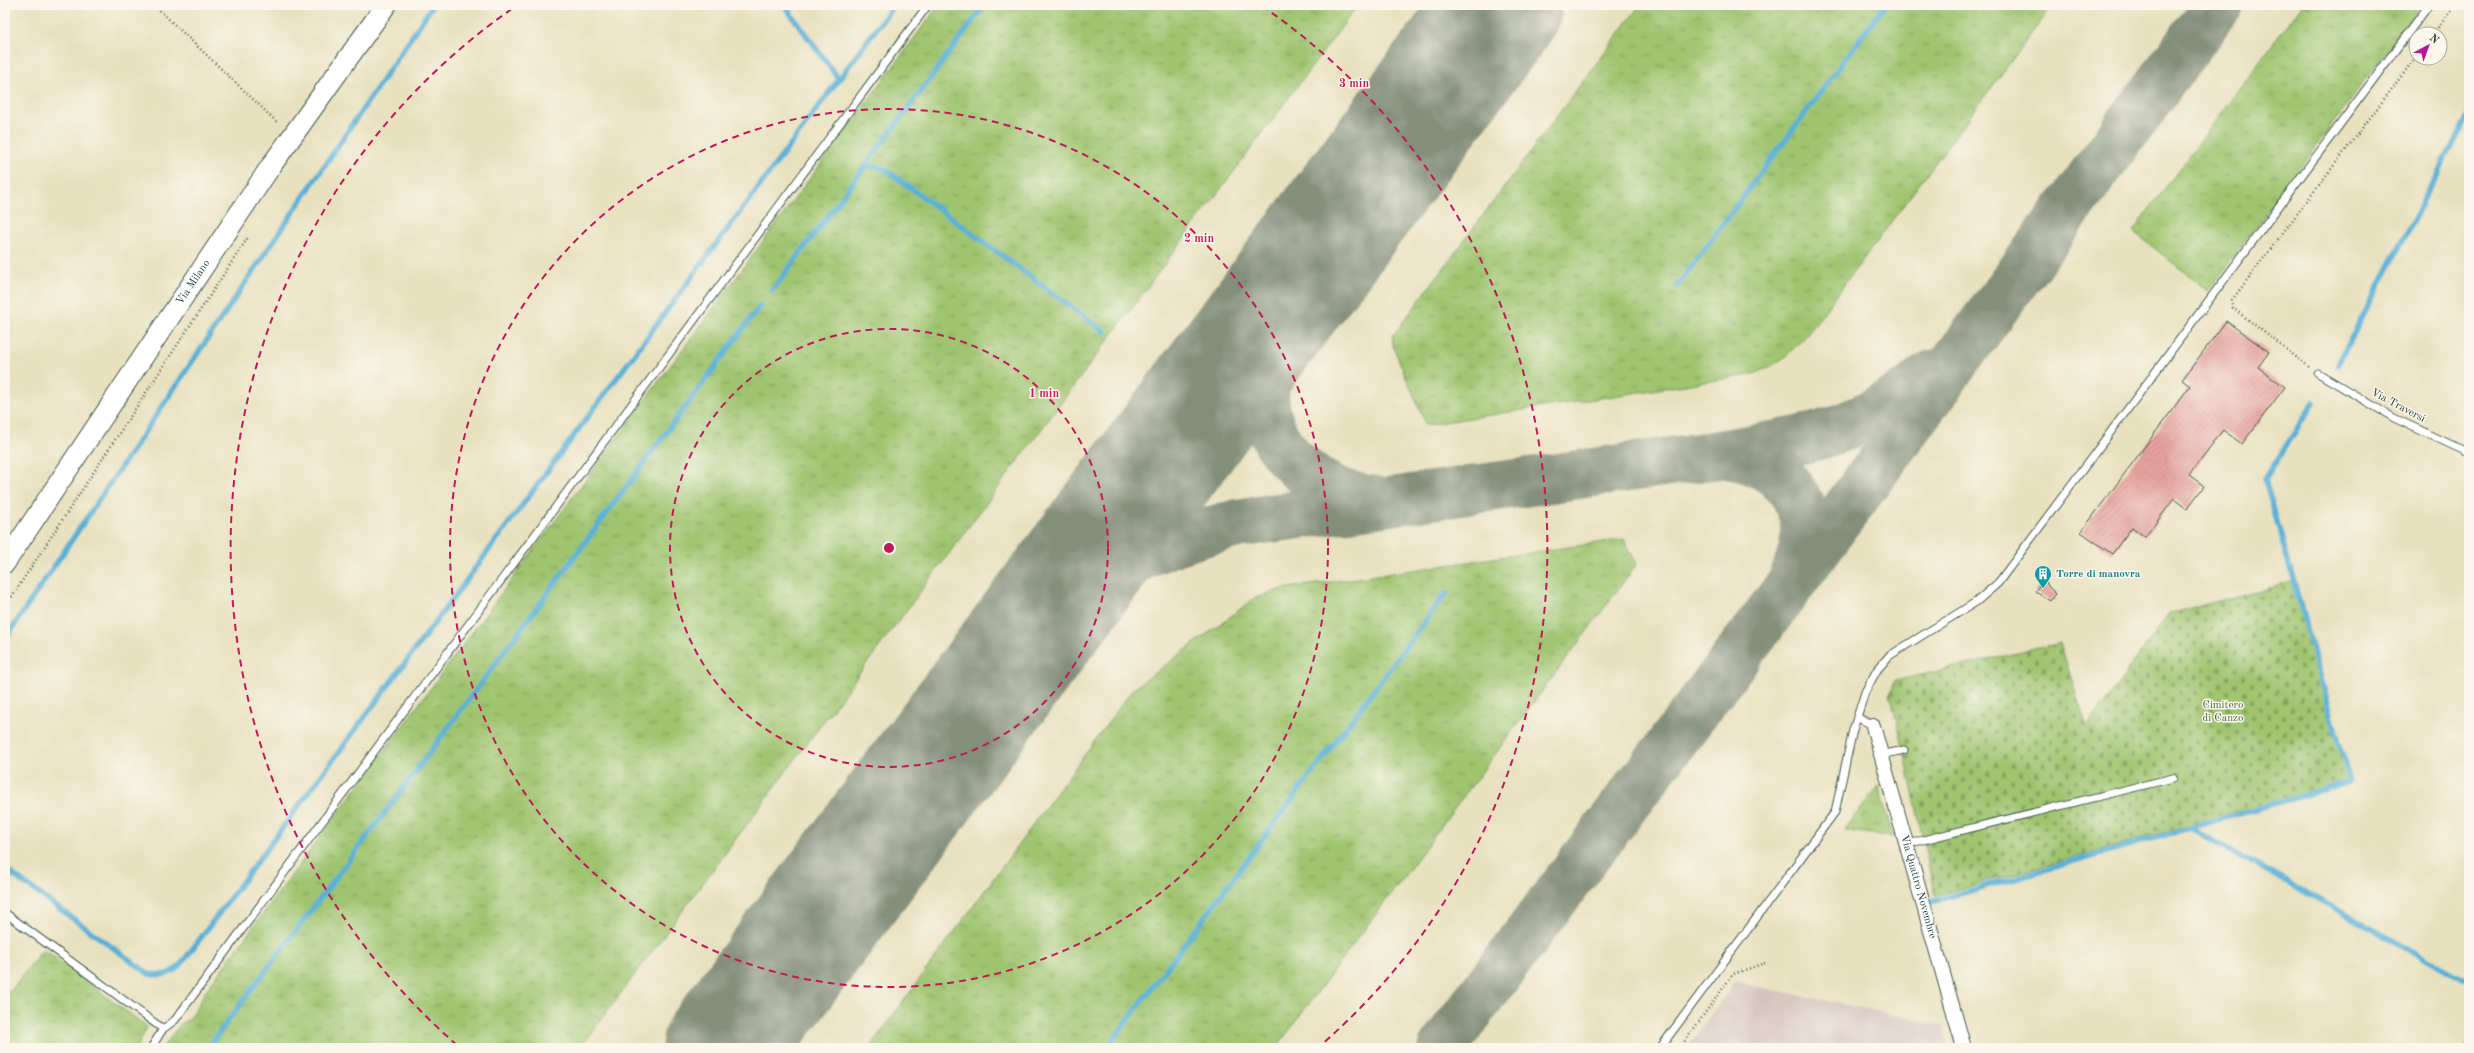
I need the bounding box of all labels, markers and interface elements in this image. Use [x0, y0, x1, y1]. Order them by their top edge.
north arrow [2408, 26, 2448, 66]
text: N [2427, 33, 2441, 47]
text: 3 min [1339, 78, 1369, 90]
text: 2 min [1184, 233, 1214, 245]
street label: Via Milano [174, 258, 212, 307]
street label: Via Traversi [2369, 387, 2427, 425]
text: 1 min [1029, 388, 1059, 400]
centre of rings [882, 541, 896, 555]
building icon: Torre di manovra [2033, 564, 2053, 589]
place label: Torre di manovra [2056, 569, 2141, 580]
park label: Cimitero di Canzo [2203, 700, 2243, 724]
street label: Via Quattro Novembre [1899, 834, 1938, 940]

